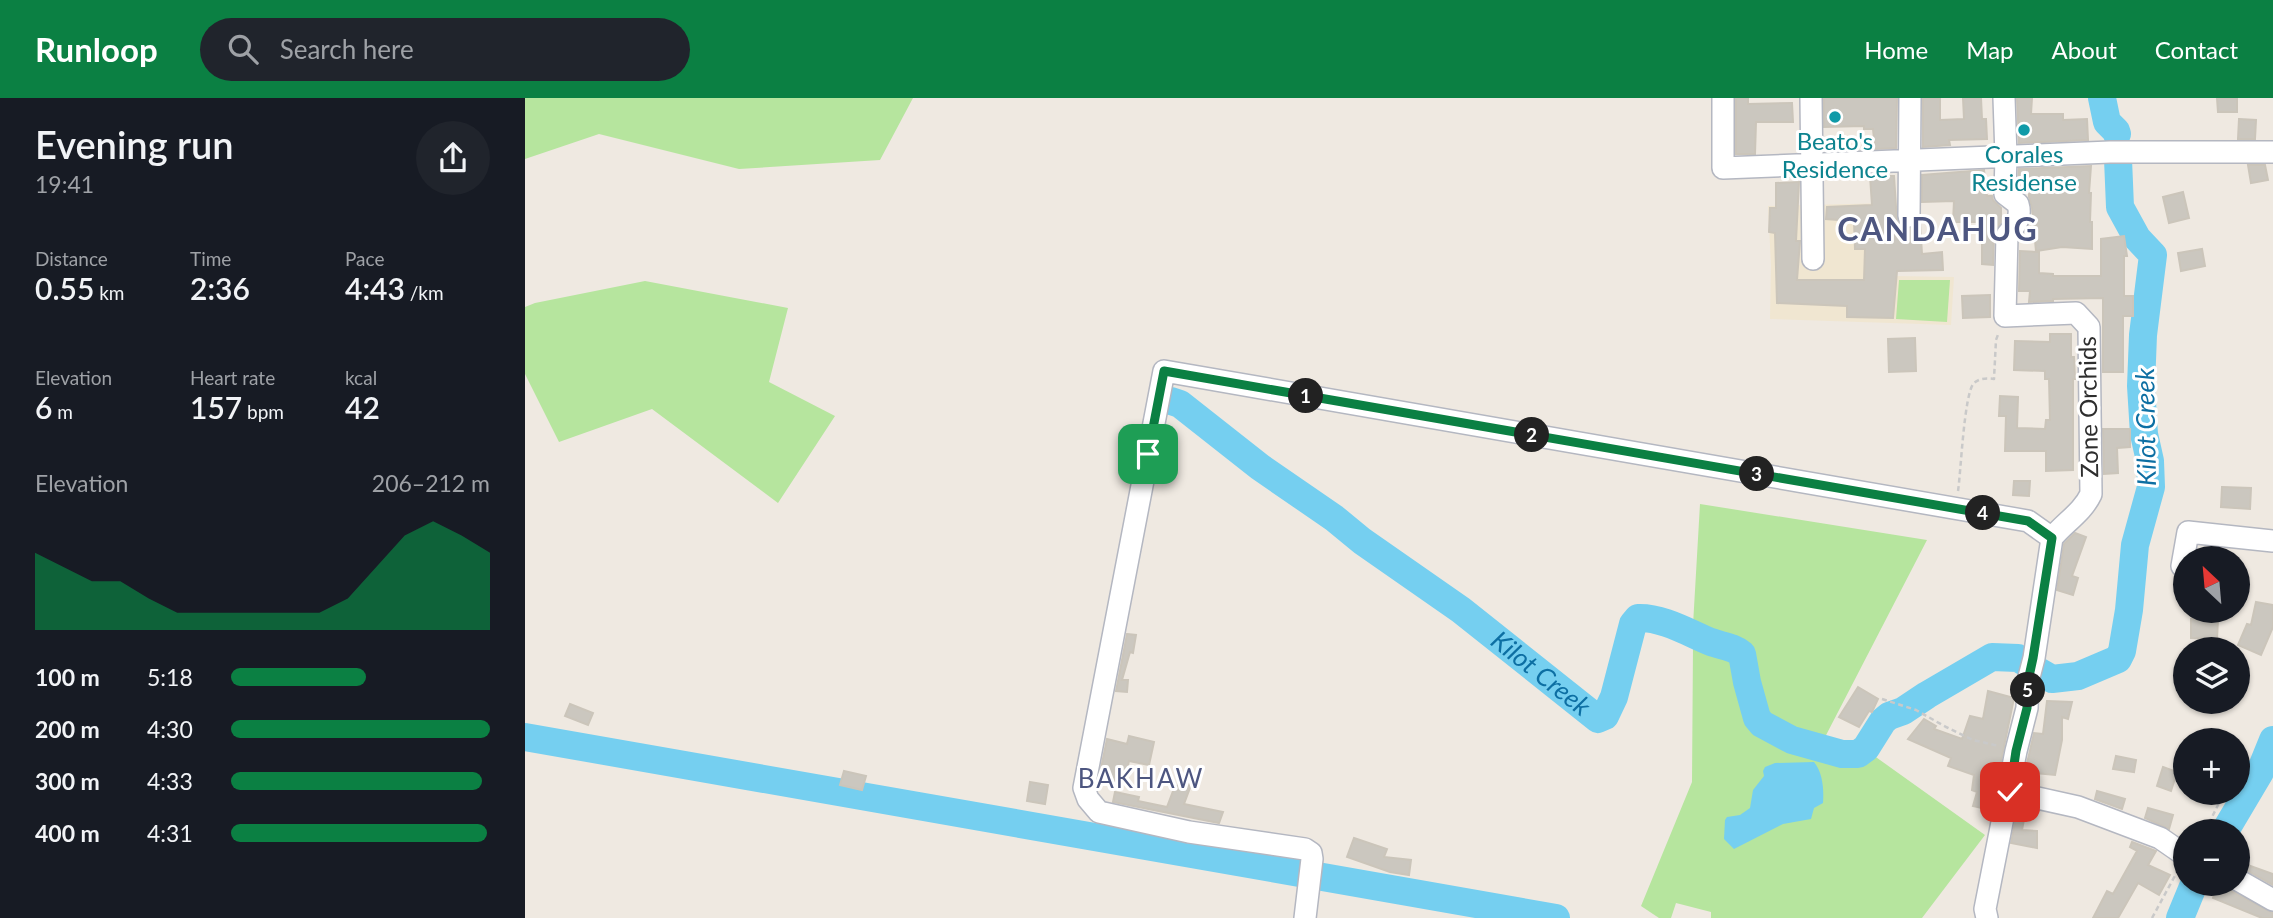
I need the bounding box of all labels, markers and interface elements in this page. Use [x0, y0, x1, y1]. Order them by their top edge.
search box [200, 18, 690, 81]
text: Runloop [35, 29, 158, 69]
icon: search [224, 30, 262, 68]
text: Search here [280, 33, 414, 65]
text: Home [1864, 35, 1928, 64]
text: Map [1966, 35, 2014, 64]
text: About [2052, 35, 2117, 64]
text: Contact [2155, 35, 2238, 64]
marker: Beato's Residence [1827, 109, 1843, 125]
text: Evening run [35, 121, 234, 167]
button: share [416, 121, 490, 195]
marker: Corales Residense [2016, 122, 2032, 138]
place label: Beato's Residence [1782, 126, 1888, 183]
place label: Corales Residense [1971, 139, 2077, 196]
text: 19:41 [35, 170, 94, 198]
district label: CANDAHUG [1837, 209, 2039, 248]
text: Distance [35, 247, 108, 270]
text: Time [190, 247, 231, 270]
text: Pace [345, 247, 384, 270]
text: 0.55 [35, 270, 94, 306]
text: 2:36 [190, 270, 250, 306]
text: 4:43 [345, 270, 405, 306]
text: km [94, 281, 124, 304]
text: /km [405, 281, 444, 304]
street label: Zone Orchids [2072, 336, 2103, 478]
text: Elevation [35, 366, 112, 389]
text: Heart rate [190, 366, 275, 389]
text: kcal [345, 366, 377, 389]
water label: Kilot Creek [2128, 367, 2162, 486]
pin: 1 [1289, 378, 1323, 414]
text: 1 [1300, 384, 1311, 407]
text: 6 [35, 389, 52, 425]
text: 157 [190, 389, 242, 425]
text: 42 [345, 389, 380, 425]
text: m [52, 400, 73, 423]
text: bpm [242, 400, 284, 423]
pin: 2 [1515, 418, 1549, 452]
text: 2 [1526, 423, 1537, 446]
pin [1118, 424, 1178, 484]
icon: arrive [1129, 435, 1167, 473]
pin: 3 [1739, 456, 1775, 492]
text: 3 [1751, 462, 1762, 485]
text: Elevation [35, 469, 128, 497]
text: 206–212 m [372, 469, 490, 497]
pin: 4 [1965, 496, 2001, 530]
text: 4 [1977, 501, 1988, 524]
north arrow [2173, 546, 2251, 623]
map controls [2173, 546, 2250, 896]
water label: Kilot Creek [1485, 623, 1598, 722]
button: layers [2173, 637, 2250, 714]
text: 100 m [35, 663, 100, 691]
text: 5:18 [147, 663, 193, 691]
pin: 5 [2011, 672, 2045, 708]
text: 5 [2022, 678, 2033, 701]
text: 200 m [35, 715, 100, 743]
text: 4:30 [147, 715, 193, 743]
button: + [2173, 728, 2250, 805]
district label: BAKHAW [1078, 762, 1204, 794]
pin [1980, 762, 2040, 822]
text: 300 m [35, 767, 100, 795]
text: 4:33 [147, 767, 193, 795]
icon: check [1991, 773, 2029, 811]
text: 400 m [35, 819, 100, 847]
text: 4:31 [147, 819, 193, 847]
button: − [2173, 819, 2250, 896]

